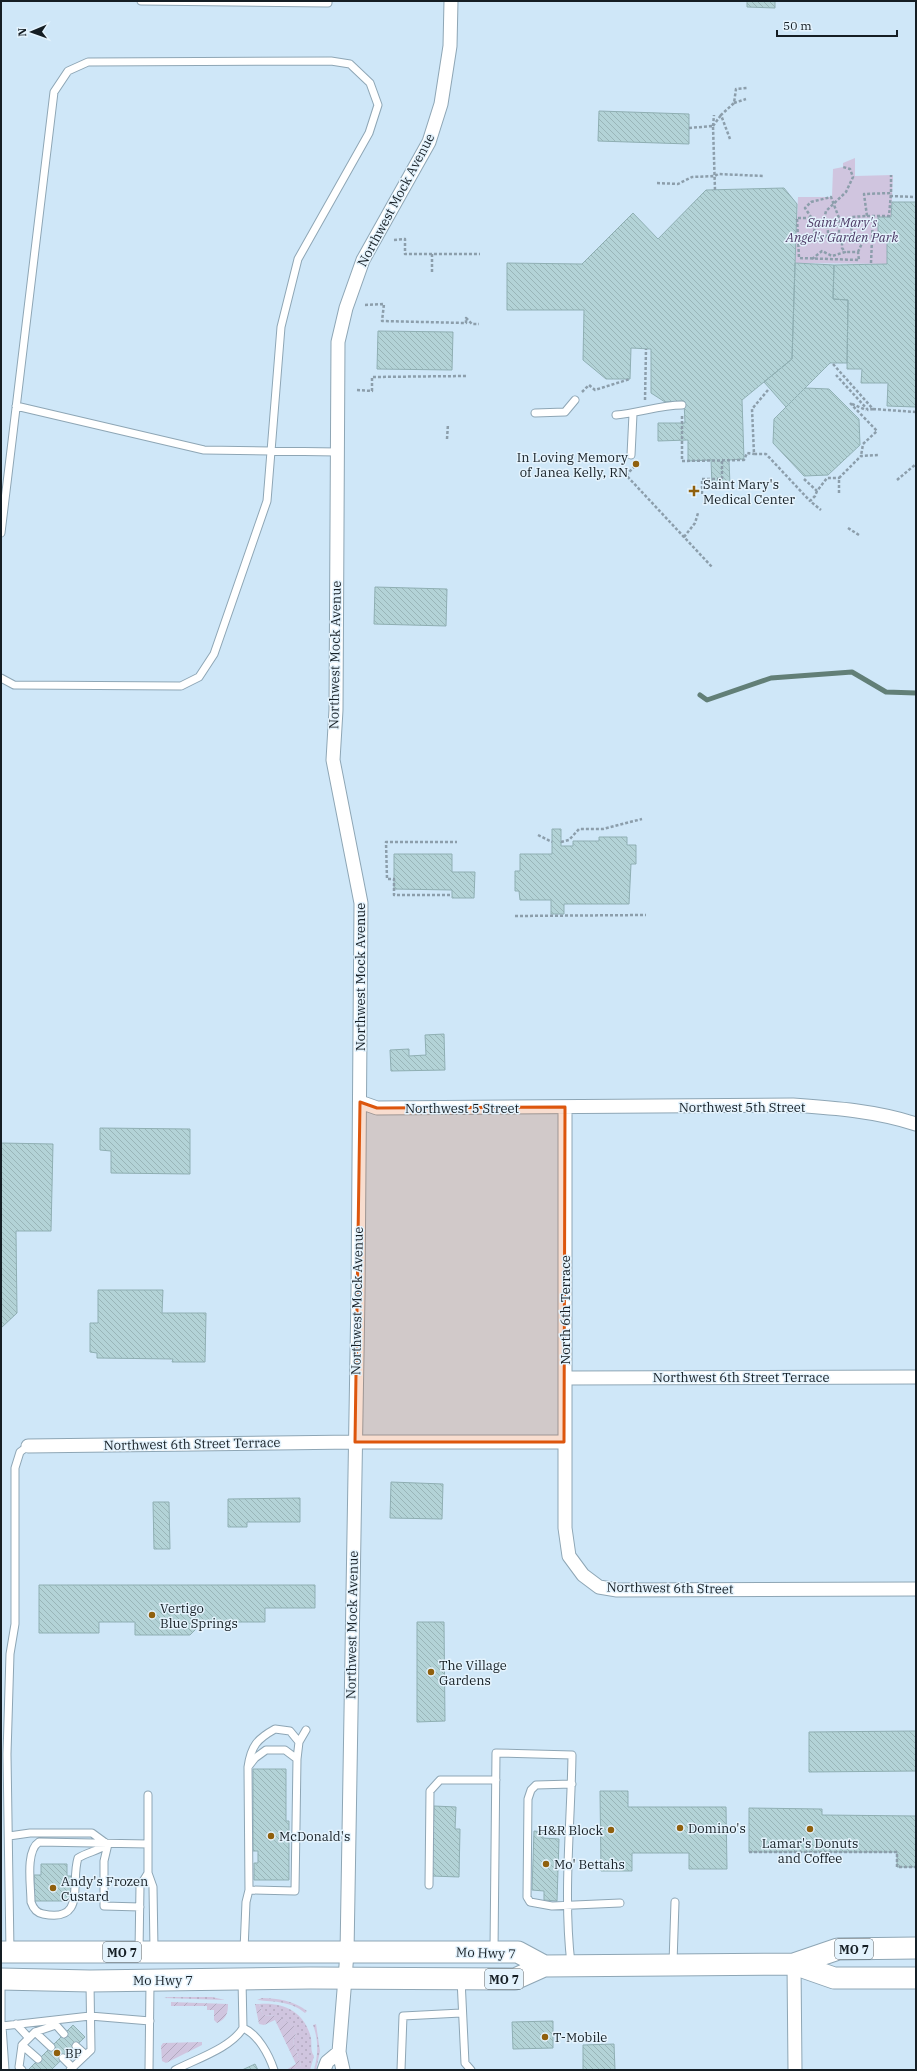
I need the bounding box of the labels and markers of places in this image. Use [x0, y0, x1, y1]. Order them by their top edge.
place label: In Loving Memory of Janea Kelly, RN [517, 449, 628, 481]
marker: In Loving Memory of Janea Kelly, RN [631, 459, 641, 469]
place label: Saint Mary's Medical Center [703, 476, 795, 508]
marker: Saint Mary's Medical Center [688, 485, 700, 497]
place label: Vertigo Blue Springs [160, 1600, 238, 1632]
marker: Vertigo Blue Springs [147, 1610, 157, 1620]
place label: The Village Gardens [439, 1657, 507, 1689]
marker: The Village Gardens [426, 1667, 436, 1677]
place label: Domino's [688, 1820, 746, 1837]
place label: H&R Block [537, 1822, 603, 1839]
marker: Domino's [675, 1823, 685, 1833]
marker: Lamar's Donuts and Coffee [805, 1824, 815, 1834]
marker: H&R Block [606, 1825, 616, 1835]
place label: McDonald's [279, 1828, 350, 1845]
marker: McDonald's [266, 1831, 276, 1841]
place label: Lamar's Donuts and Coffee [762, 1835, 858, 1867]
place label: Mo' Bettahs [554, 1856, 625, 1873]
marker: Mo' Bettahs [541, 1859, 551, 1869]
place label: Andy's Frozen Custard [61, 1873, 148, 1905]
marker: Andy's Frozen Custard [48, 1883, 58, 1893]
place label: T-Mobile [553, 2029, 607, 2046]
marker: T-Mobile [540, 2032, 550, 2042]
place label: BP [65, 2045, 82, 2062]
marker: BP [52, 2048, 62, 2058]

